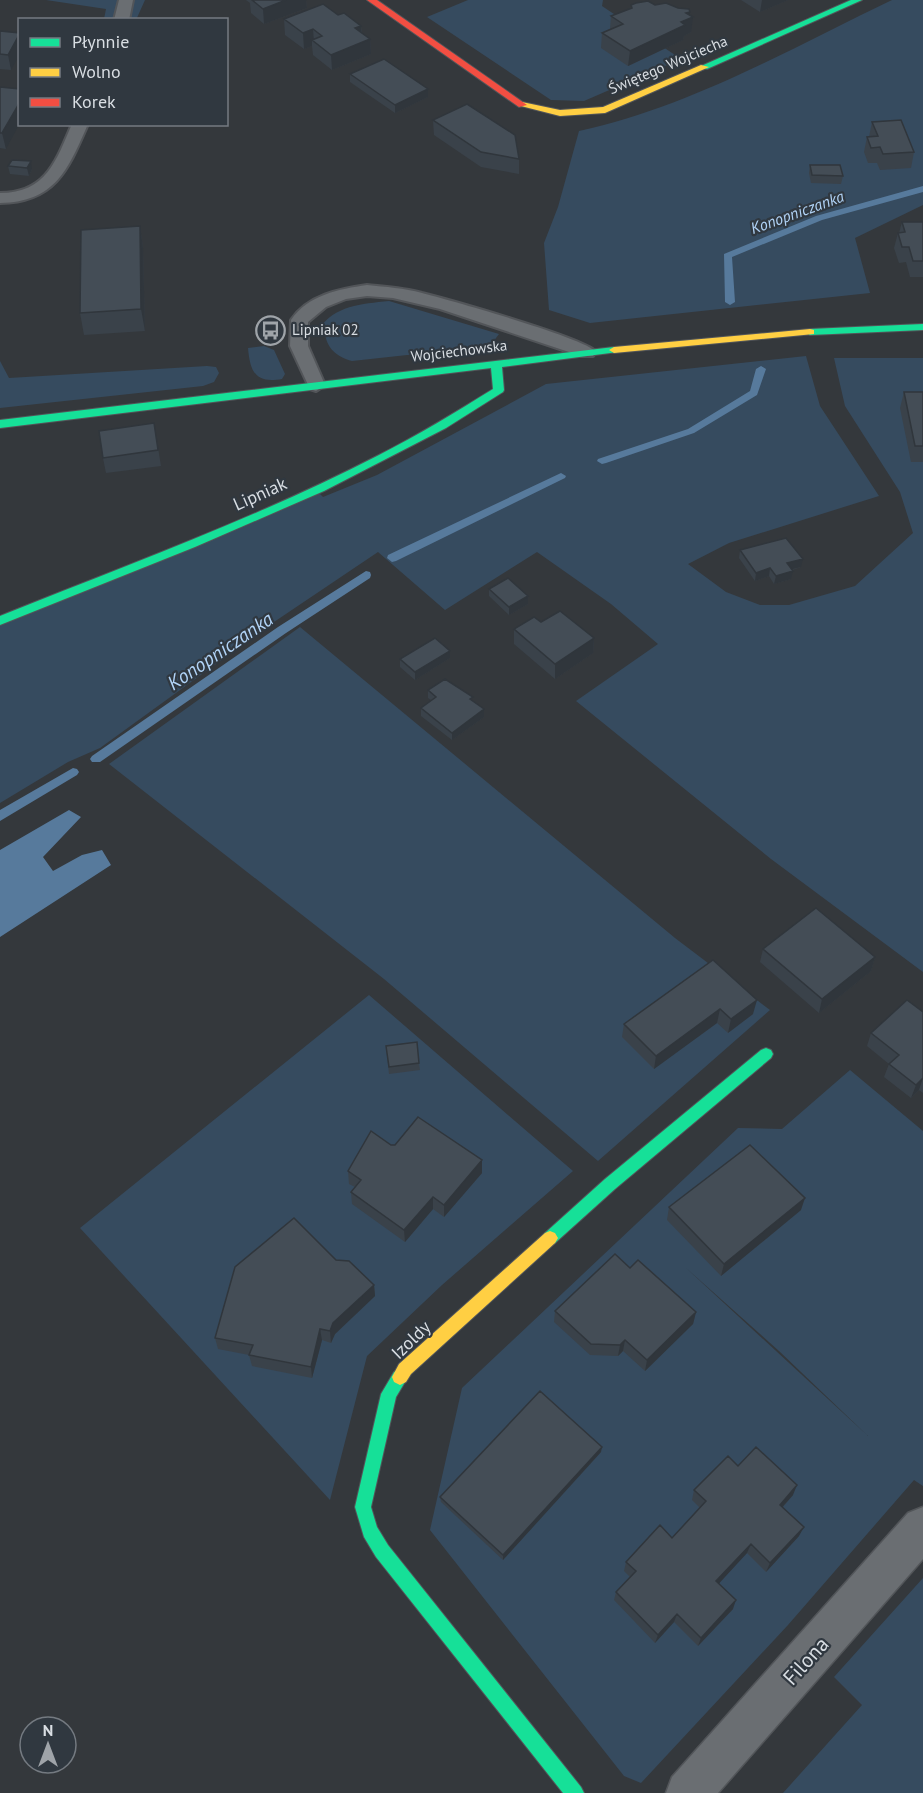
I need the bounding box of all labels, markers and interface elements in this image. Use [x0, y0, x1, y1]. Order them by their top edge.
legend [18, 18, 228, 126]
text: Płynnie [72, 30, 129, 53]
street label: Świętego Wojciecha [605, 31, 730, 98]
text: Wolno [72, 60, 121, 83]
text: Korek [72, 90, 116, 113]
water label: Konopniczanka [748, 186, 847, 238]
bus stop icon: Lipniak 02 [255, 314, 287, 346]
place label: Lipniak 02 [292, 320, 359, 339]
street label: Wojciechowska [410, 335, 508, 366]
street label: Lipniak [229, 471, 290, 515]
water label: Konopniczanka [162, 606, 278, 696]
street label: Izoldy [386, 1315, 436, 1364]
street label: Filona [777, 1631, 834, 1690]
north arrow [18, 1715, 78, 1775]
text: N [43, 1720, 53, 1740]

